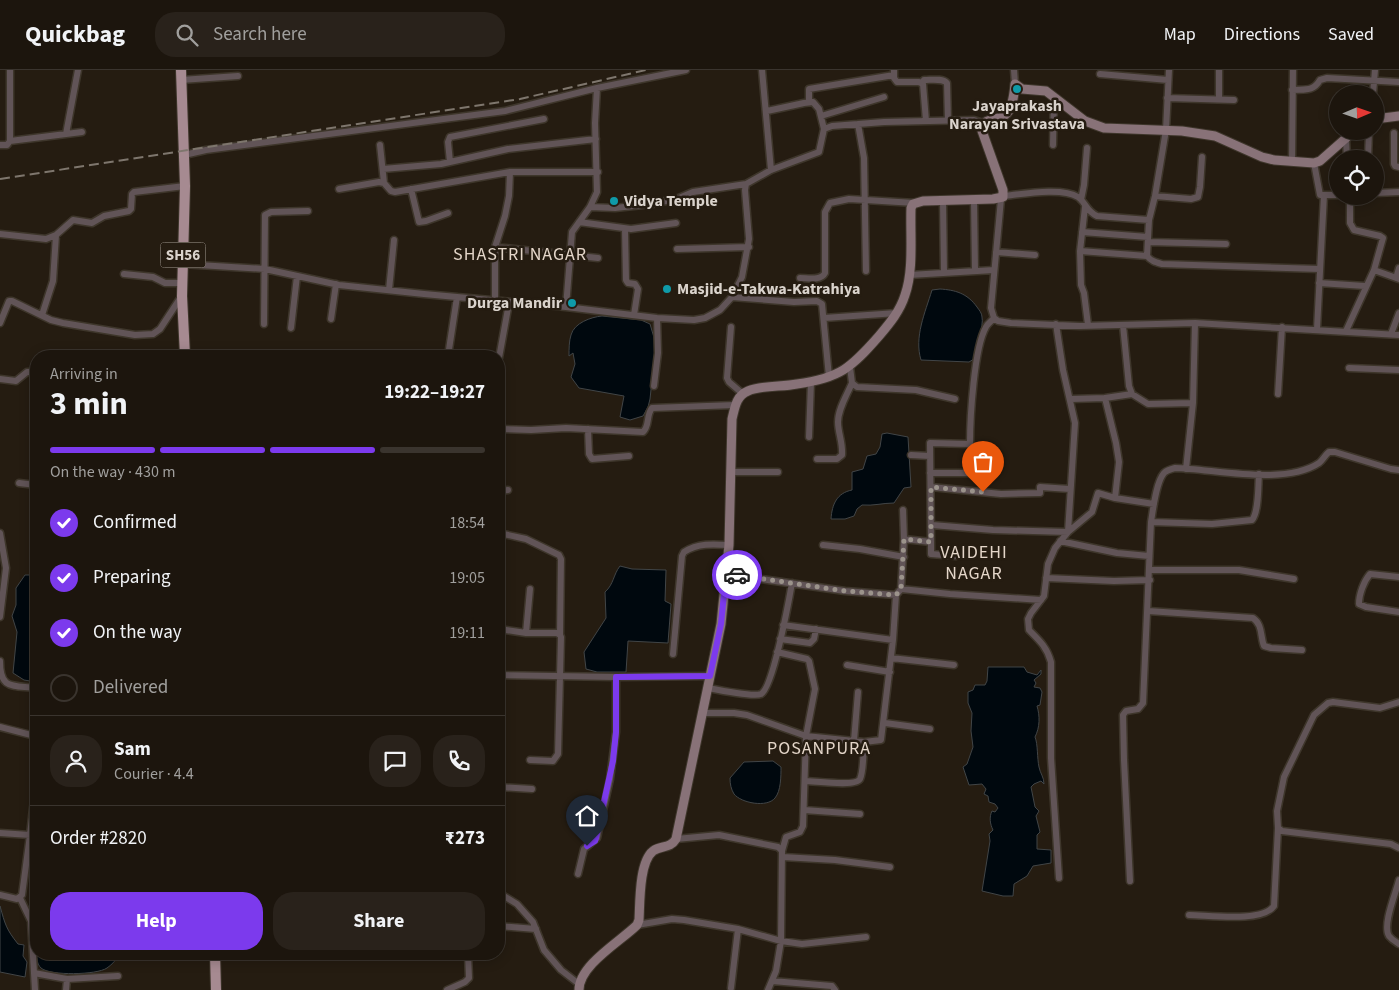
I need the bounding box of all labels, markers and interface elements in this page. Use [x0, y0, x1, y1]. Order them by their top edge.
search box [155, 12, 505, 57]
text: Quickbag [25, 17, 125, 52]
icon: search [173, 21, 201, 49]
text: Search here [213, 21, 307, 48]
text: Map [1164, 22, 1196, 47]
text: Directions [1224, 22, 1300, 47]
text: Saved [1328, 22, 1374, 47]
marker: Jayaprakash Narayan Srivastava [1011, 83, 1023, 95]
north arrow [1329, 85, 1384, 140]
map controls [1329, 85, 1384, 205]
place label: Jayaprakash Narayan Srivastava [949, 95, 1085, 135]
button: locate [1329, 150, 1384, 205]
place label: Vidya Temple [623, 190, 718, 212]
marker: Vidya Temple [608, 195, 620, 207]
road number: SH56 [160, 242, 206, 268]
district label: SHASTRI NAGAR [453, 242, 587, 267]
place label: Masjid-e-Takwa-Katrahiya [677, 278, 860, 300]
marker: Masjid-e-Takwa-Katrahiya [661, 283, 673, 295]
place label: Durga Mandir [467, 292, 563, 314]
marker: Durga Mandir [566, 297, 578, 309]
text: Arriving in [50, 363, 118, 385]
text: 19:22–19:27 [384, 379, 485, 406]
text: 3 min [50, 381, 128, 427]
pin [962, 441, 1004, 492]
icon: bag [969, 448, 997, 476]
text: On the way · 430 m [50, 461, 175, 483]
icon: check [50, 509, 78, 537]
text: Confirmed [93, 509, 177, 536]
text: 18:54 [449, 512, 485, 534]
district label: VAIDEHI NAGAR [940, 540, 1008, 586]
courier [712, 550, 762, 600]
icon: car [723, 561, 751, 589]
icon: check [50, 564, 78, 592]
text: Preparing [93, 564, 171, 591]
text: 19:05 [449, 567, 485, 589]
icon: check [50, 619, 78, 647]
text: On the way [93, 619, 182, 646]
text: 19:11 [449, 622, 485, 644]
text: Delivered [93, 674, 168, 701]
button: person [50, 735, 102, 787]
button: chat [369, 735, 421, 787]
button: phone [433, 735, 485, 787]
text: Sam [114, 736, 151, 763]
district label: POSANPURA [767, 736, 871, 761]
text: Courier · 4.4 [114, 763, 194, 785]
pin [566, 795, 608, 846]
icon: home [573, 802, 601, 830]
text: Order #2820 [50, 825, 147, 852]
text: ₹273 [445, 825, 485, 852]
button: Help [50, 892, 263, 950]
button: Share [273, 892, 485, 950]

